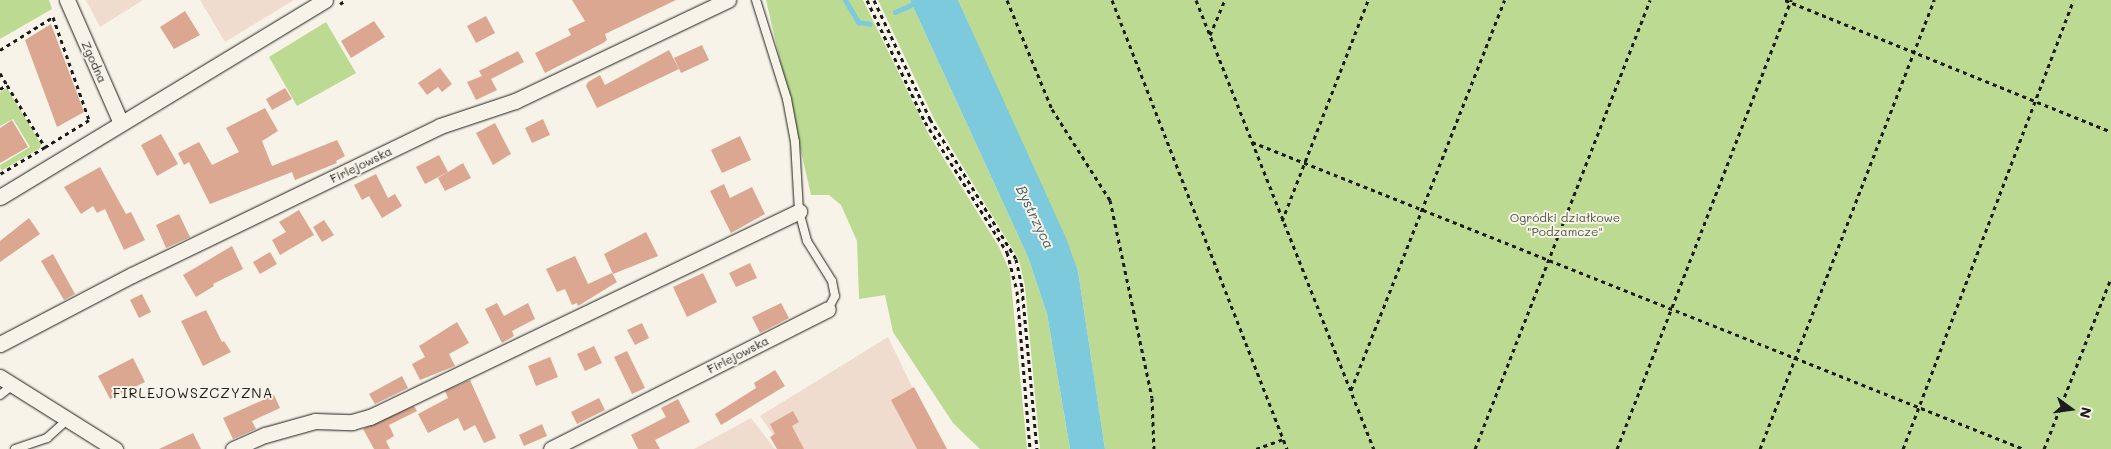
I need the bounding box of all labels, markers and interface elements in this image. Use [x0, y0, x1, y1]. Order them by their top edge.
street label: Zgodna [78, 39, 110, 85]
street label: Firlejowska [328, 144, 394, 186]
water label: Bystrzyca [1013, 183, 1057, 251]
park label: Ogródki działkowe "Podzamcze" [1510, 211, 1620, 239]
street label: Firlejowska [705, 333, 771, 377]
north arrow [2046, 384, 2096, 434]
district label: FIRLEJOWSZCZYZNA [111, 385, 275, 401]
text: N [2076, 405, 2097, 420]

